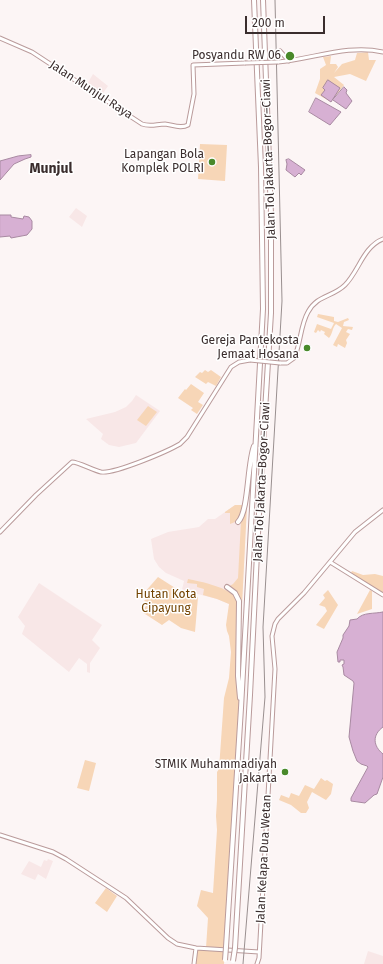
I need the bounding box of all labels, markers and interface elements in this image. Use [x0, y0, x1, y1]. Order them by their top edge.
scale bar [247, 8, 327, 34]
text: 200 m [252, 16, 285, 30]
place label: Posyandu RW 06 [192, 49, 281, 63]
marker: Posyandu RW 06 [284, 50, 296, 62]
street label: Jalan Munjul Raya [47, 58, 135, 122]
street label: Jalan Tol Jakarta–Bogor–Ciawi [259, 79, 279, 239]
place label: Lapangan Bola Komplek POLRI [121, 148, 204, 176]
marker: Lapangan Bola Komplek POLRI [207, 157, 217, 167]
district label: Munjul [29, 161, 73, 177]
place label: Gereja Pantekosta Jemaat Hosana [201, 334, 299, 362]
marker: Gereja Pantekosta Jemaat Hosana [302, 343, 312, 353]
street label: Jalan Tol Jakarta–Bogor–Ciawi [251, 402, 273, 562]
park label: Hutan Kota Cipayung [136, 588, 196, 616]
place label: STMIK Muhammadiyah Jakarta [155, 758, 277, 786]
marker: STMIK Muhammadiyah Jakarta [280, 767, 290, 777]
street label: Jalan Kelapa Dua Wetan [253, 794, 275, 924]

